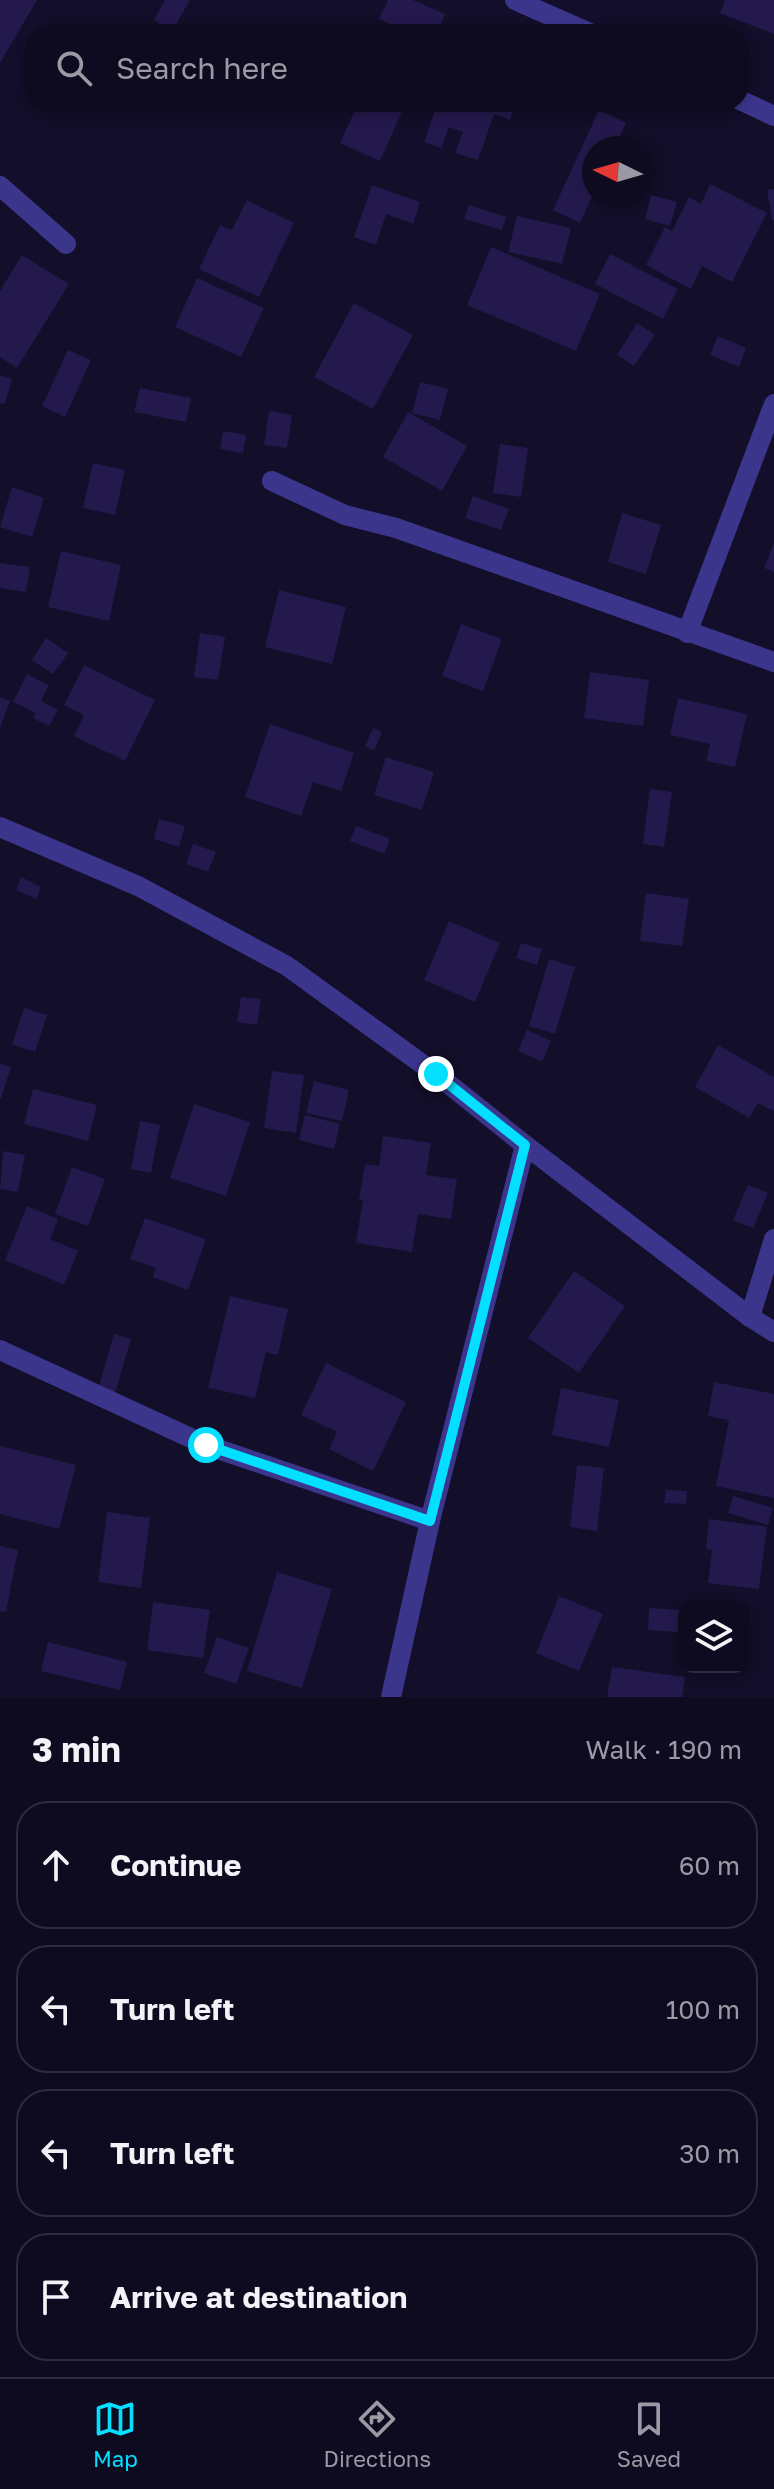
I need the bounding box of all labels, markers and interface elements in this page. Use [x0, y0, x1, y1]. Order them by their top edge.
search box [24, 24, 750, 112]
icon: search [52, 46, 96, 90]
text: Search here [116, 50, 288, 86]
north arrow [582, 136, 654, 208]
route end [418, 1056, 454, 1092]
route start [188, 1427, 224, 1463]
map controls [678, 1601, 750, 1673]
button: layers [678, 1601, 750, 1673]
text: 3 min [32, 1729, 121, 1769]
text: Walk · 190 m [586, 1734, 742, 1765]
icon: ahead [34, 1843, 78, 1887]
text: Continue [110, 1847, 241, 1883]
text: 60 m [679, 1850, 740, 1881]
icon: left [34, 1987, 78, 2031]
text: Turn left [110, 1991, 235, 2027]
text: 100 m [666, 1994, 740, 2025]
icon: left [34, 2131, 78, 2175]
text: Turn left [110, 2135, 235, 2171]
text: 30 m [679, 2138, 740, 2169]
icon: arrive [34, 2275, 78, 2319]
text: Arrive at destination [110, 2279, 407, 2315]
tab: Map [93, 2397, 138, 2472]
tab: Directions [324, 2397, 431, 2472]
tab: Saved [617, 2397, 681, 2472]

